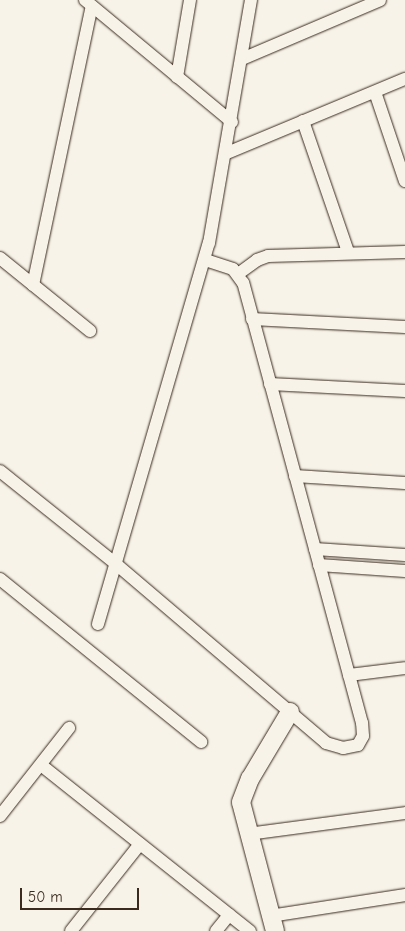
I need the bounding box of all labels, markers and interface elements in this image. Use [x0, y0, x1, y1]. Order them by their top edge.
scale bar [22, 878, 141, 910]
text: 50 m [28, 888, 63, 906]

